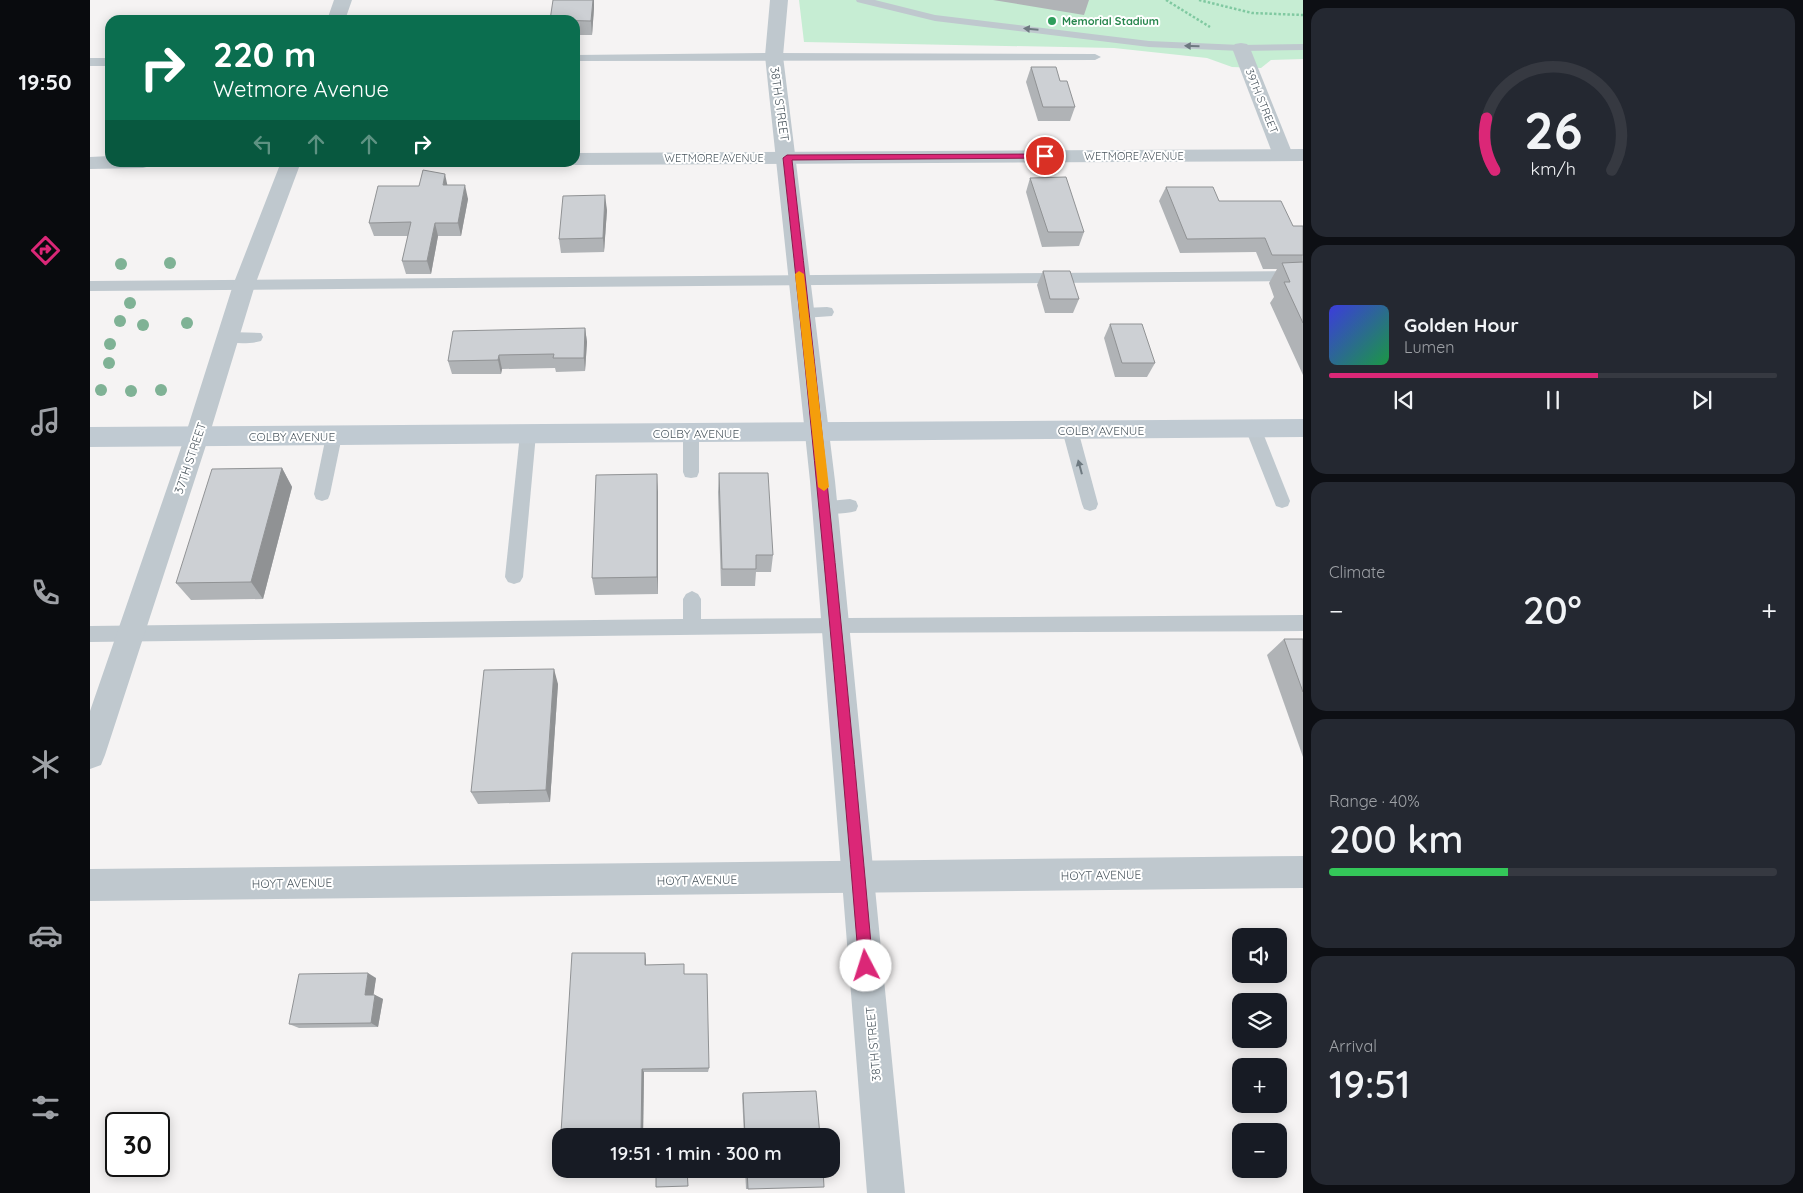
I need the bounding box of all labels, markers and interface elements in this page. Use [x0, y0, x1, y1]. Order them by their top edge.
place label: Memorial Stadium [1062, 14, 1159, 28]
marker: Memorial Stadium [1046, 15, 1058, 27]
one-way arrow [1023, 25, 1039, 33]
text: 220 m [213, 32, 316, 76]
icon: right [130, 35, 195, 100]
one-way arrow [1184, 41, 1200, 49]
street label: 38TH STREET [767, 66, 793, 142]
street label: 39TH STREET [1243, 66, 1282, 136]
text: 19:50 [18, 68, 72, 96]
text: Wetmore Avenue [213, 75, 389, 103]
text: 26 [1524, 97, 1582, 162]
icon: left [249, 130, 277, 158]
icon: ahead [302, 130, 330, 158]
icon: ahead [355, 130, 383, 158]
icon: right [408, 130, 436, 158]
pin [1024, 135, 1066, 177]
icon: arrive [1031, 142, 1059, 170]
street label: WETMORE AVENUE [1084, 149, 1184, 163]
street label: WETMORE AVENUE [664, 151, 764, 165]
text: km/h [1530, 157, 1576, 179]
icon: directions [28, 233, 63, 268]
text: Golden Hour [1404, 313, 1519, 337]
text: Lumen [1404, 337, 1455, 357]
icon: previous [1390, 386, 1418, 414]
icon: pause [1539, 386, 1567, 414]
icon: next [1688, 386, 1716, 414]
icon: music [28, 404, 63, 439]
street label: 37TH STREET [171, 420, 209, 496]
street label: COLBY AVENUE [1058, 423, 1144, 438]
street label: COLBY AVENUE [653, 426, 739, 441]
street label: COLBY AVENUE [249, 429, 335, 444]
one-way arrow [1076, 459, 1084, 474]
text: Climate [1329, 562, 1385, 582]
icon: phone [28, 575, 63, 610]
text: 20° [1523, 586, 1582, 634]
text: − [1329, 593, 1344, 628]
text: + [1761, 593, 1777, 628]
icon: climate [28, 747, 63, 782]
text: Range · 40% [1329, 791, 1420, 811]
text: 200 km [1329, 815, 1463, 863]
street label: HOYT AVENUE [1061, 867, 1142, 883]
street label: HOYT AVENUE [657, 872, 738, 888]
street label: HOYT AVENUE [252, 875, 333, 891]
icon: car [28, 918, 63, 953]
map controls [1232, 928, 1287, 1178]
button: sound [1232, 928, 1287, 983]
position arrow [839, 939, 891, 991]
button: layers [1232, 993, 1287, 1048]
street label: 38TH STREET [862, 1006, 884, 1082]
text: Arrival [1329, 1036, 1377, 1056]
button: + [1232, 1058, 1287, 1113]
text: 19:51 [1329, 1060, 1410, 1108]
icon: filters [28, 1090, 63, 1125]
speed limit sign: 30 [105, 1112, 170, 1177]
button: − [1232, 1123, 1287, 1178]
text: 19:51 · 1 min · 300 m [610, 1141, 782, 1165]

